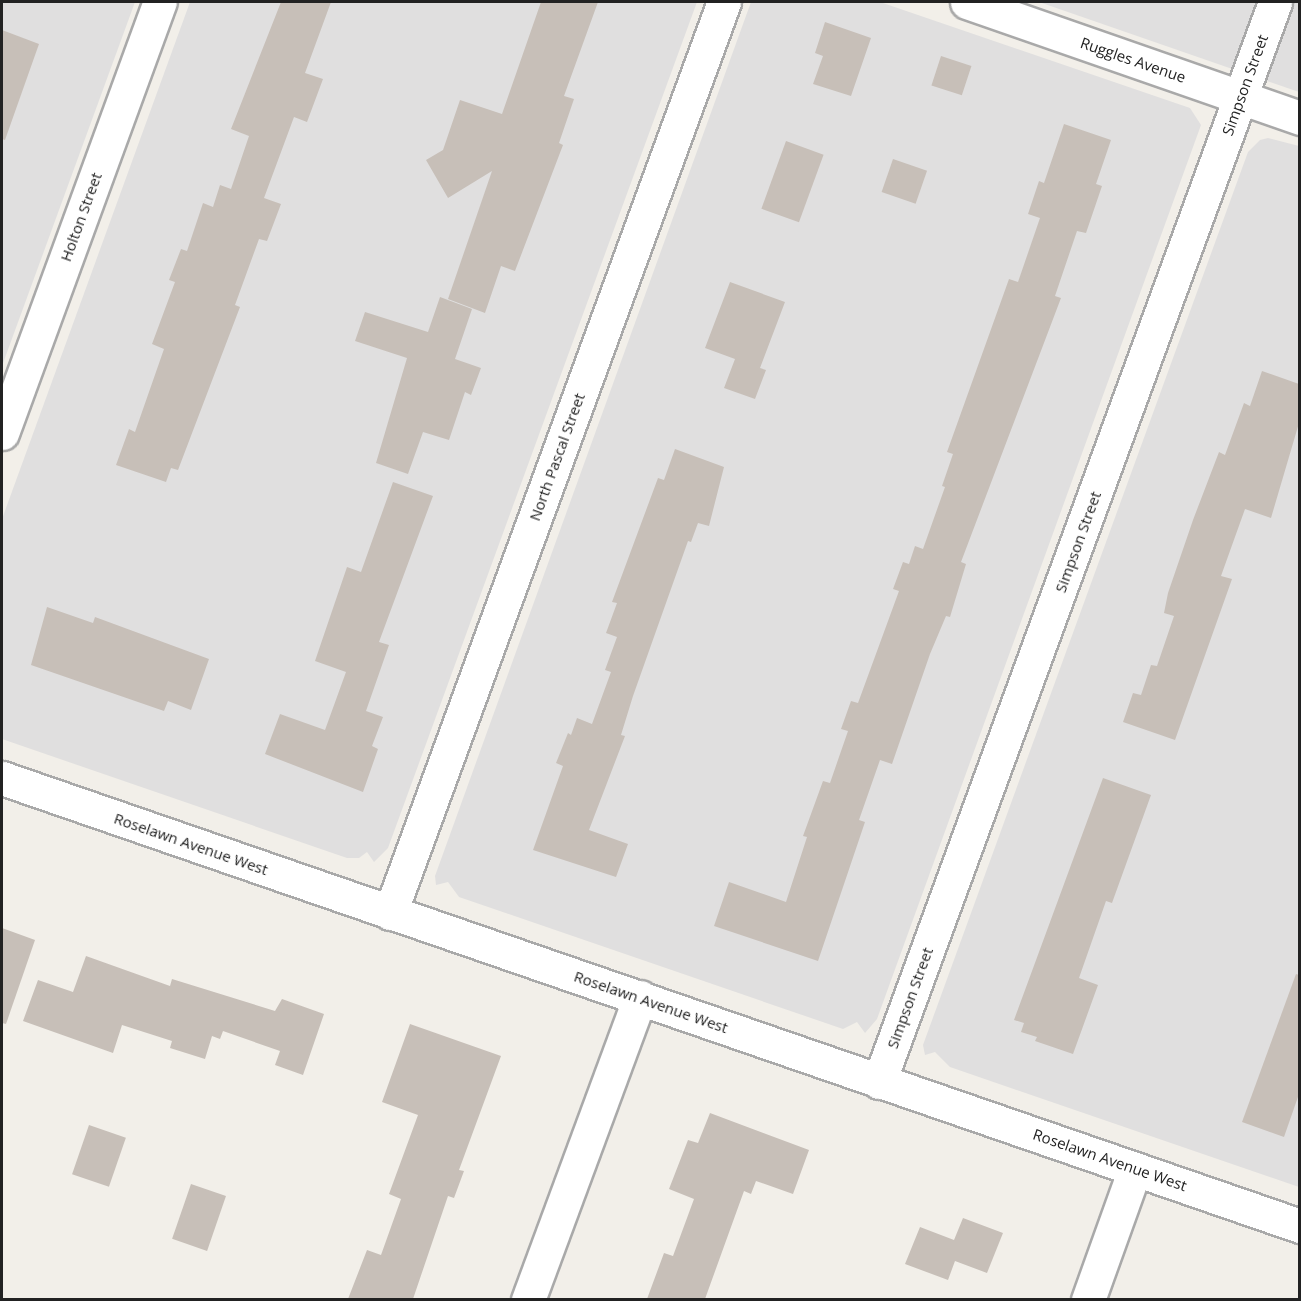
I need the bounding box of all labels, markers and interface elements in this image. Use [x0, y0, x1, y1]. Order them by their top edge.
street label: Simpson Street [1218, 32, 1272, 138]
street label: Ruggles Avenue [1078, 34, 1188, 86]
street label: Holton Street [57, 170, 105, 264]
street label: North Pascal Street [526, 391, 588, 523]
street label: Simpson Street [1051, 489, 1105, 595]
street label: Roselawn Avenue West [112, 809, 270, 879]
street label: Simpson Street [883, 945, 937, 1051]
street label: Roselawn Avenue West [572, 967, 730, 1037]
street label: Roselawn Avenue West [1031, 1125, 1189, 1195]

